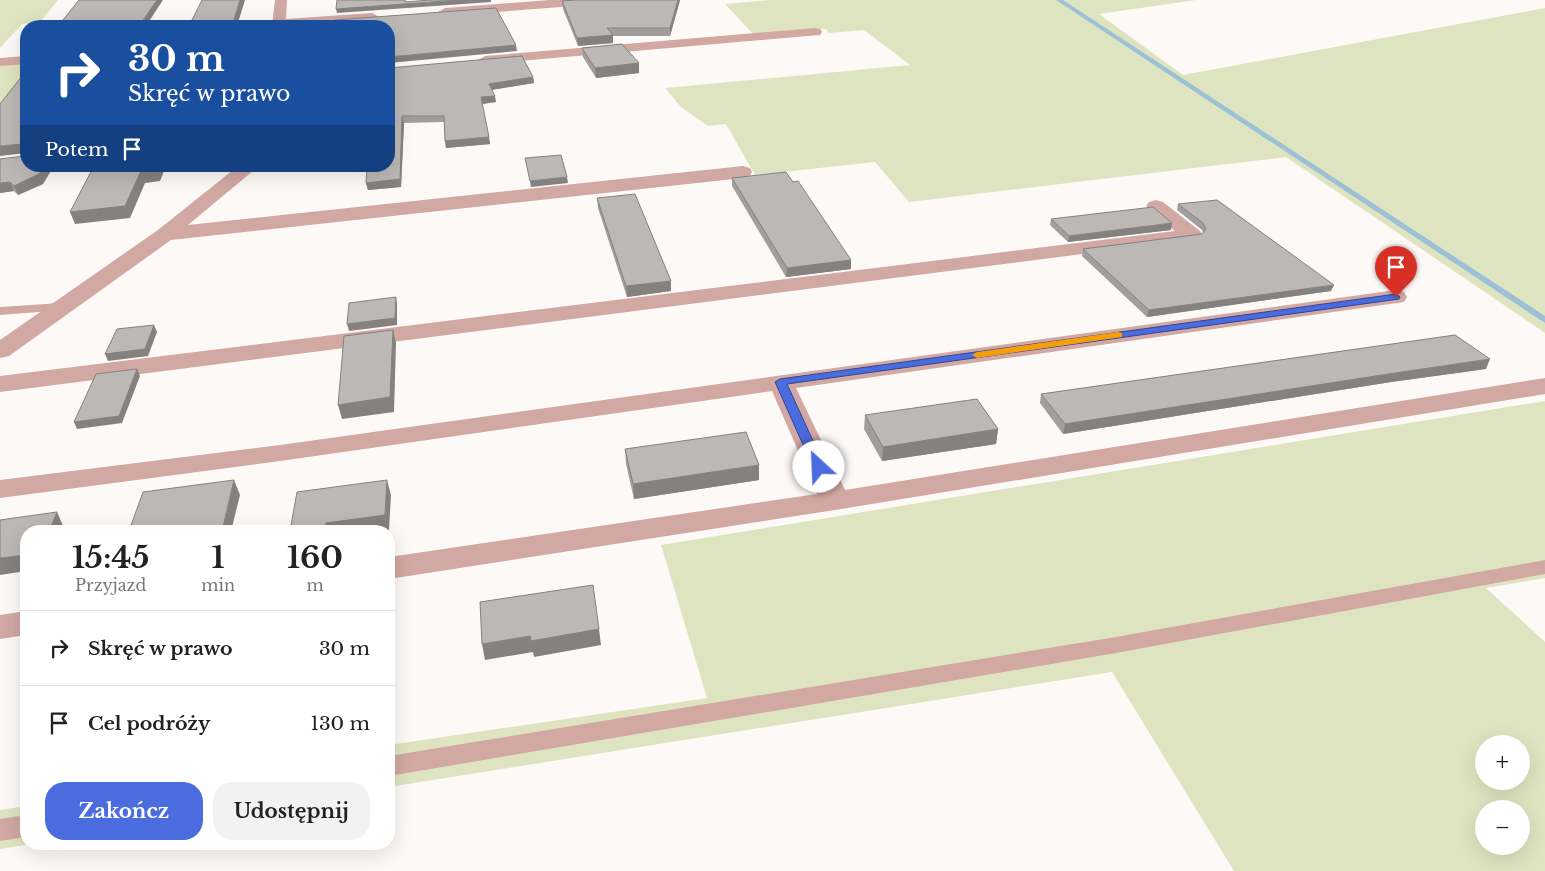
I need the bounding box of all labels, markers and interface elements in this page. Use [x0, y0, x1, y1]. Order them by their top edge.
text: 30 m [128, 37, 225, 80]
icon: right [45, 40, 110, 105]
text: Skręć w prawo [128, 80, 290, 107]
icon: arrive [118, 135, 146, 163]
text: Potem [45, 138, 108, 161]
pin [1375, 246, 1417, 297]
icon: arrive [1382, 253, 1410, 281]
position arrow [792, 440, 844, 492]
text: 15:45 [72, 539, 149, 576]
text: 1 [212, 539, 225, 576]
text: 160 [287, 539, 343, 576]
text: Przyjazd [75, 575, 146, 595]
text: min [201, 575, 235, 595]
text: m [306, 575, 324, 595]
icon: right [45, 634, 73, 662]
text: Skręć w prawo [88, 637, 233, 660]
text: 30 m [319, 637, 370, 660]
icon: arrive [45, 709, 73, 737]
text: Cel podróży [88, 712, 210, 735]
text: 130 m [310, 712, 370, 735]
map controls [1475, 735, 1530, 855]
button: + [1475, 735, 1530, 790]
button: Zakończ [45, 782, 203, 840]
button: Udostępnij [213, 782, 370, 840]
button: − [1475, 800, 1530, 855]

